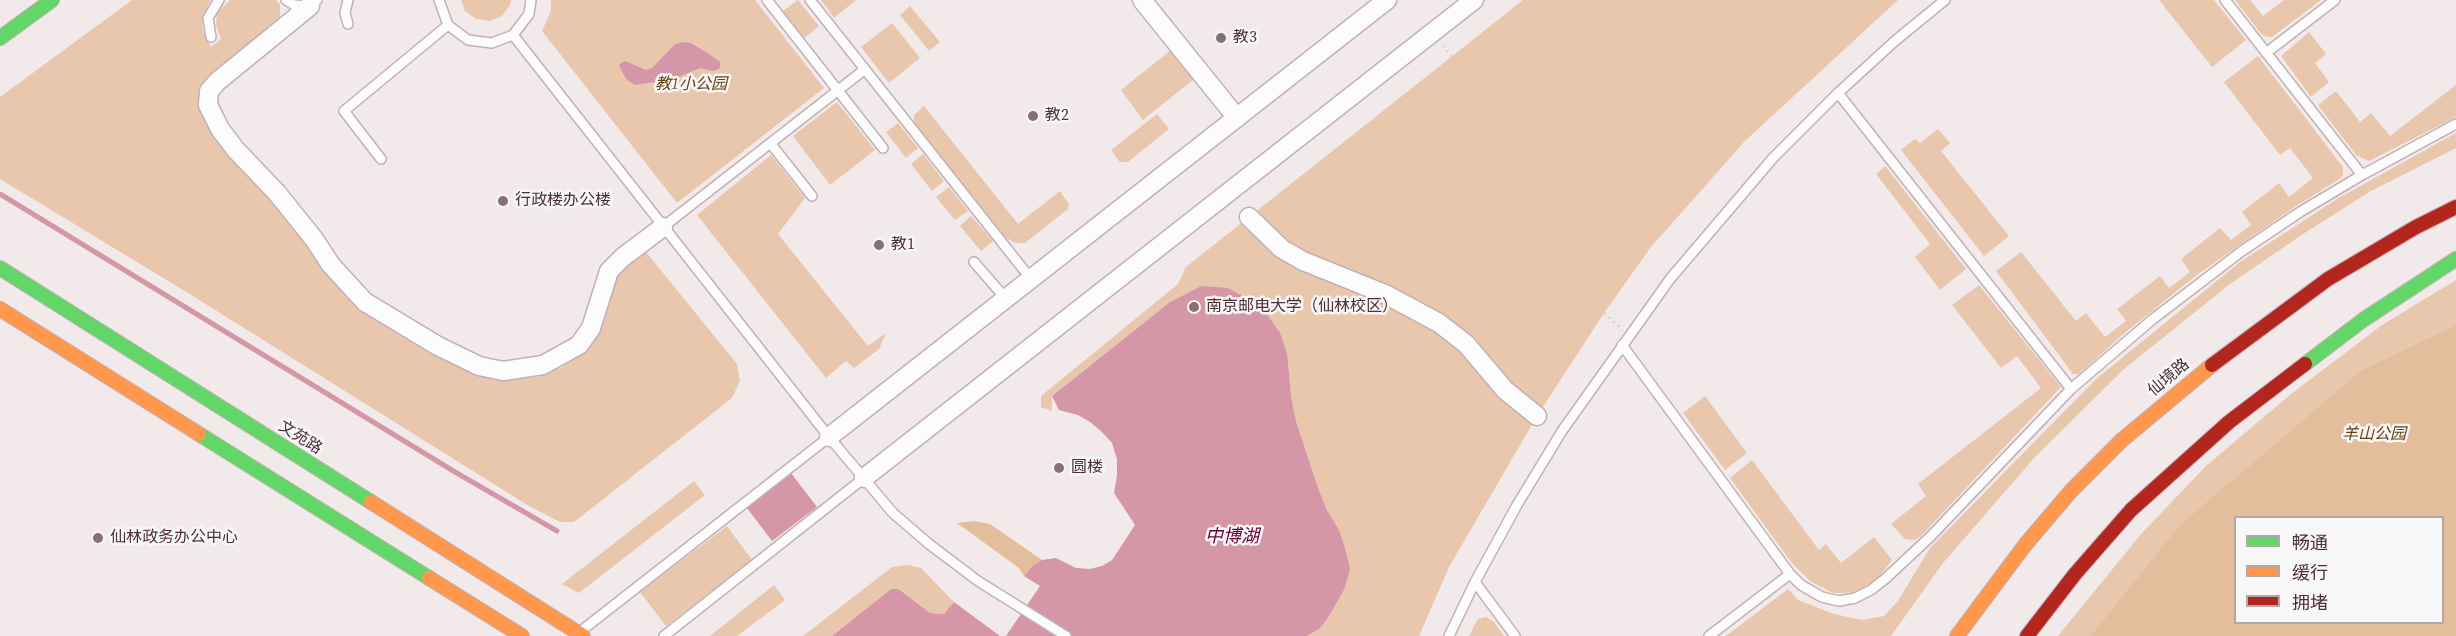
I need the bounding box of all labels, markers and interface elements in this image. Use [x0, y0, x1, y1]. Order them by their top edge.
place label: 教3 [1233, 28, 1257, 48]
marker: 教3 [1214, 31, 1228, 45]
park label: 教1小公园 [655, 75, 727, 95]
place label: 教2 [1045, 106, 1069, 126]
marker: 教2 [1026, 109, 1040, 123]
place label: 行政楼办公楼 [515, 191, 611, 211]
marker: 行政楼办公楼 [496, 194, 510, 208]
place label: 教1 [891, 235, 915, 255]
marker: 教1 [872, 238, 886, 252]
place label: 南京邮电大学（仙林校区） [1206, 297, 1398, 317]
marker: 南京邮电大学（仙林校区） [1187, 300, 1201, 314]
street label: 仙境路 [2144, 355, 2194, 401]
street label: 文苑路 [275, 417, 325, 459]
park label: 羊山公园 [2342, 425, 2406, 445]
place label: 圆楼 [1071, 458, 1103, 478]
marker: 圆楼 [1052, 461, 1066, 475]
legend [2234, 516, 2444, 624]
water label: 中博湖 [1205, 526, 1259, 548]
place label: 仙林政务办公中心 [110, 528, 238, 548]
text: 畅通 [2292, 530, 2328, 555]
marker: 仙林政务办公中心 [91, 531, 105, 545]
text: 缓行 [2292, 560, 2328, 585]
text: 拥堵 [2292, 590, 2328, 615]

